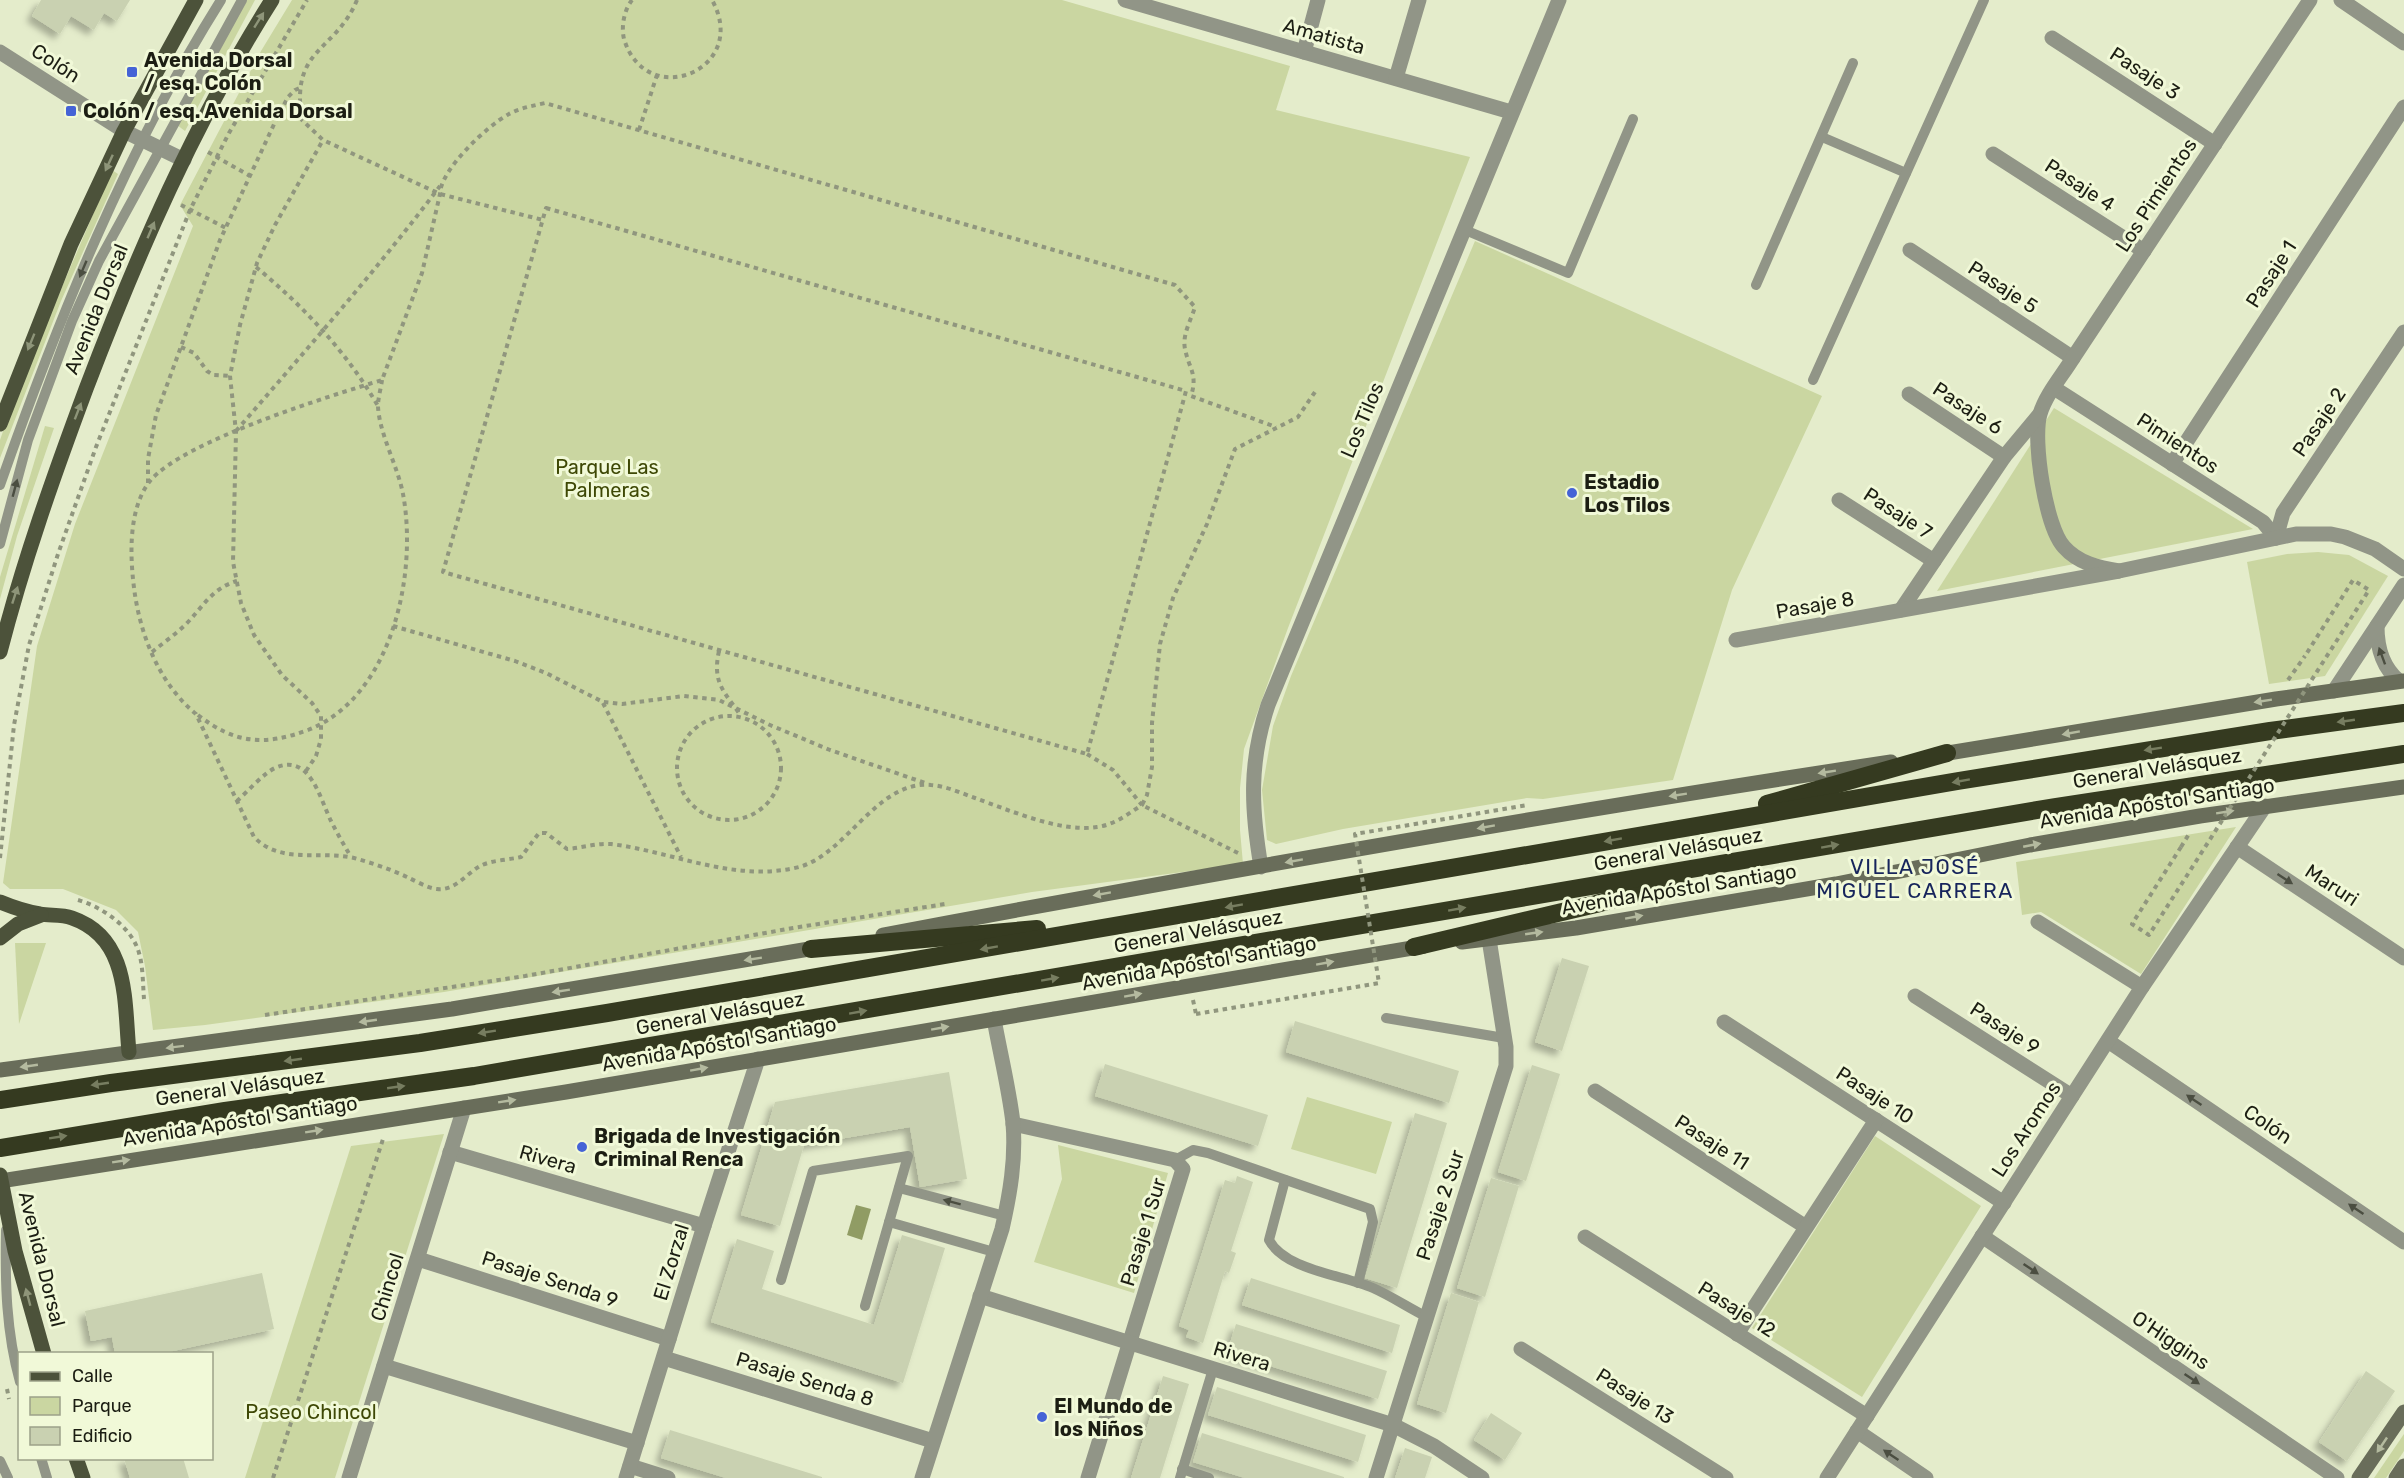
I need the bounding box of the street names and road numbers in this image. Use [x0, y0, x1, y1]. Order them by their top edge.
street label: Amatista [1280, 13, 1368, 59]
street label: Colón [27, 38, 85, 88]
street label: Pasaje 3 [2106, 42, 2184, 104]
street label: Los Pimientos [2110, 134, 2202, 256]
street label: Pasaje 4 [2040, 153, 2120, 217]
street label: Pasaje 1 [2241, 236, 2301, 312]
street label: Avenida Dorsal [59, 240, 133, 378]
street label: Pasaje 5 [1964, 256, 2042, 318]
street label: Pasaje 6 [1929, 377, 2007, 439]
street label: Los Tilos [1335, 378, 1389, 462]
street label: Pasaje 2 [2287, 383, 2351, 461]
street label: Pimientos [2132, 408, 2224, 478]
street label: Pasaje 7 [1859, 482, 1937, 544]
street label: Pasaje 8 [1774, 586, 1856, 624]
street label: General Velásquez [2071, 743, 2243, 793]
street label: Avenida Apóstol Santiago [2038, 773, 2276, 833]
street label: General Velásquez [1592, 822, 1764, 876]
street label: Avenida Apóstol Santiago [1560, 859, 1798, 919]
street label: Maruri [2301, 859, 2363, 911]
street label: General Velásquez [1112, 904, 1284, 958]
street label: Avenida Apóstol Santiago [1080, 931, 1318, 995]
street label: General Velásquez [634, 986, 806, 1040]
street label: Pasaje 9 [1966, 997, 2044, 1059]
street label: Avenida Apóstol Santiago [600, 1012, 838, 1076]
street label: Pasaje 10 [1832, 1061, 1918, 1129]
street label: General Velásquez [154, 1063, 326, 1111]
street label: Los Aromos [1986, 1077, 2066, 1181]
street label: Avenida Apóstol Santiago [121, 1091, 359, 1151]
street label: Colón [2239, 1099, 2297, 1149]
street label: Pasaje 11 [1670, 1109, 1754, 1175]
street label: Rivera [517, 1139, 579, 1179]
street label: Pasaje 2 Sur [1411, 1146, 1469, 1263]
street label: Pasaje 1 Sur [1115, 1175, 1171, 1289]
street label: Avenida Dorsal [14, 1189, 70, 1329]
street label: El Zorzal [648, 1221, 694, 1303]
street label: Pasaje Senda 9 [479, 1246, 621, 1312]
street label: Chincol [365, 1250, 409, 1324]
street label: Pasaje 12 [1694, 1276, 1780, 1342]
street label: O'Higgins [2128, 1305, 2214, 1375]
street label: Rivera [1211, 1336, 1273, 1376]
street label: Pasaje Senda 8 [733, 1347, 877, 1411]
street label: Pasaje 13 [1592, 1363, 1678, 1429]

